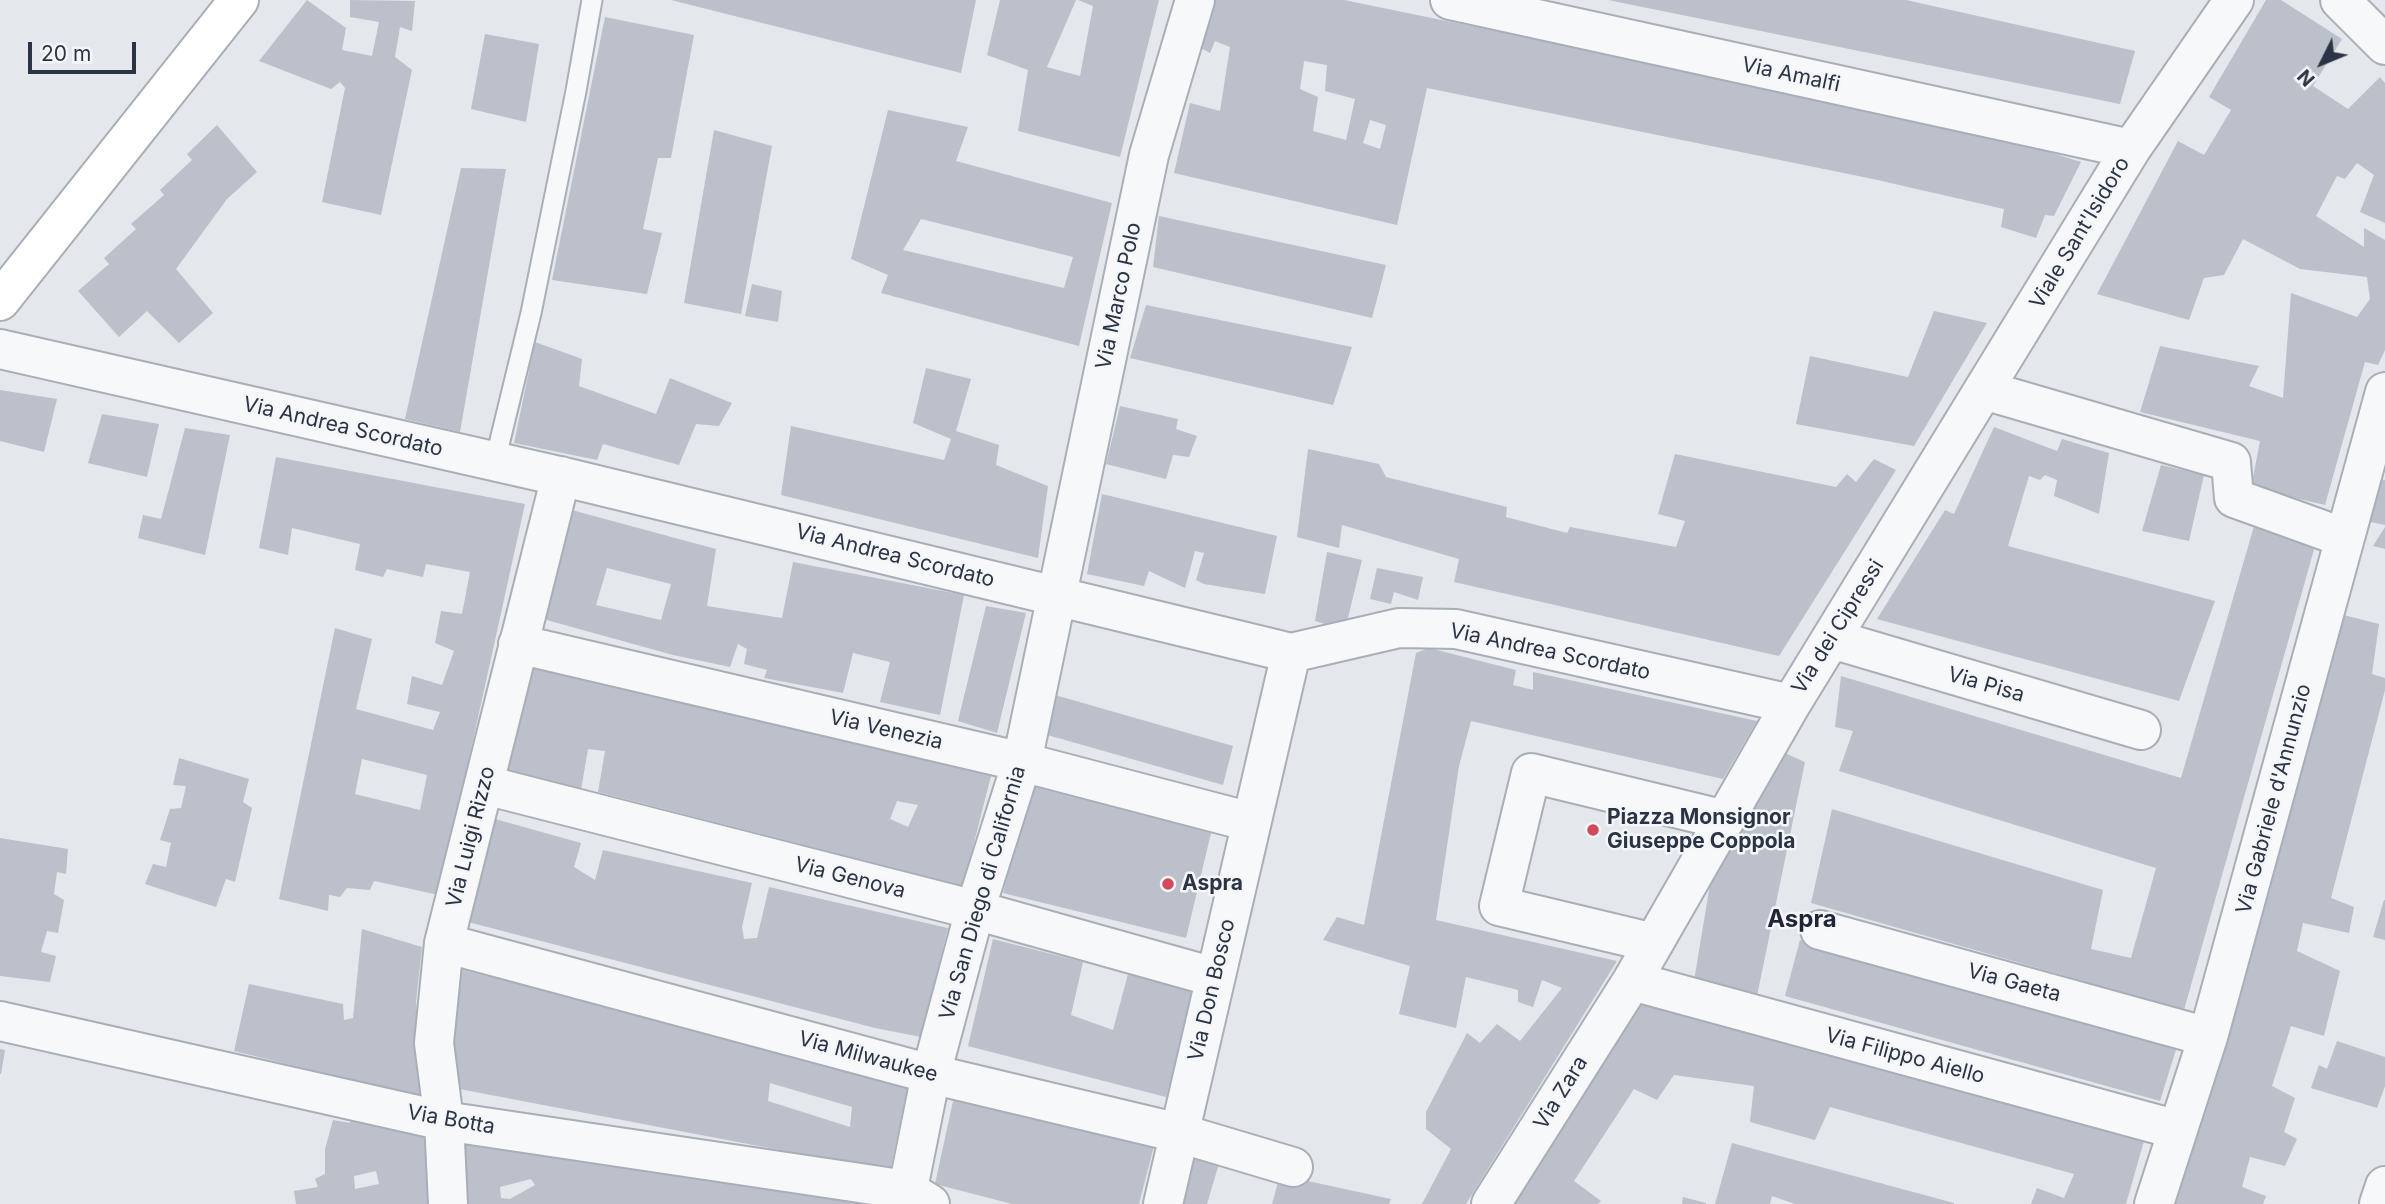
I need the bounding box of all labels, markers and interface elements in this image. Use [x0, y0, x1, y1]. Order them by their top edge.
scale bar [32, 28, 140, 72]
north arrow [2287, 28, 2357, 98]
text: 20 m [41, 41, 91, 66]
street label: Via Amalfi [1740, 52, 1842, 98]
text: N [2293, 65, 2320, 91]
street label: Viale Sant'Isidoro [2025, 152, 2135, 314]
street label: Via Marco Polo [1091, 220, 1147, 372]
street label: Via Andrea Scordato [241, 392, 445, 462]
street label: Via Andrea Scordato [793, 519, 997, 593]
street label: Via dei Cipressi [1787, 555, 1889, 699]
street label: Via Andrea Scordato [1447, 618, 1653, 686]
street label: Via Pisa [1945, 662, 2027, 708]
street label: Via Gabriele d'Annunzio [2231, 681, 2317, 917]
street label: Via Venezia [827, 705, 945, 755]
street label: Via San Diego di California [935, 763, 1031, 1023]
street label: Via Luigi Rizzo [441, 764, 501, 910]
place label: Piazza Monsignor Giuseppe Coppola [1607, 805, 1795, 855]
marker: Piazza Monsignor Giuseppe Coppola [1585, 822, 1601, 838]
street label: Via Genova [792, 852, 908, 904]
place label: Aspra [1182, 871, 1243, 897]
marker: Aspra [1160, 876, 1176, 892]
district label: Aspra [1767, 906, 1837, 934]
street label: Via Don Bosco [1183, 916, 1241, 1064]
street label: Via Gaeta [1964, 958, 2064, 1008]
street label: Via Filippo Aiello [1823, 1023, 1987, 1089]
street label: Via Milwaukee [796, 1026, 940, 1088]
street label: Via Zara [1529, 1052, 1593, 1134]
street label: Via Botta [405, 1100, 497, 1140]

